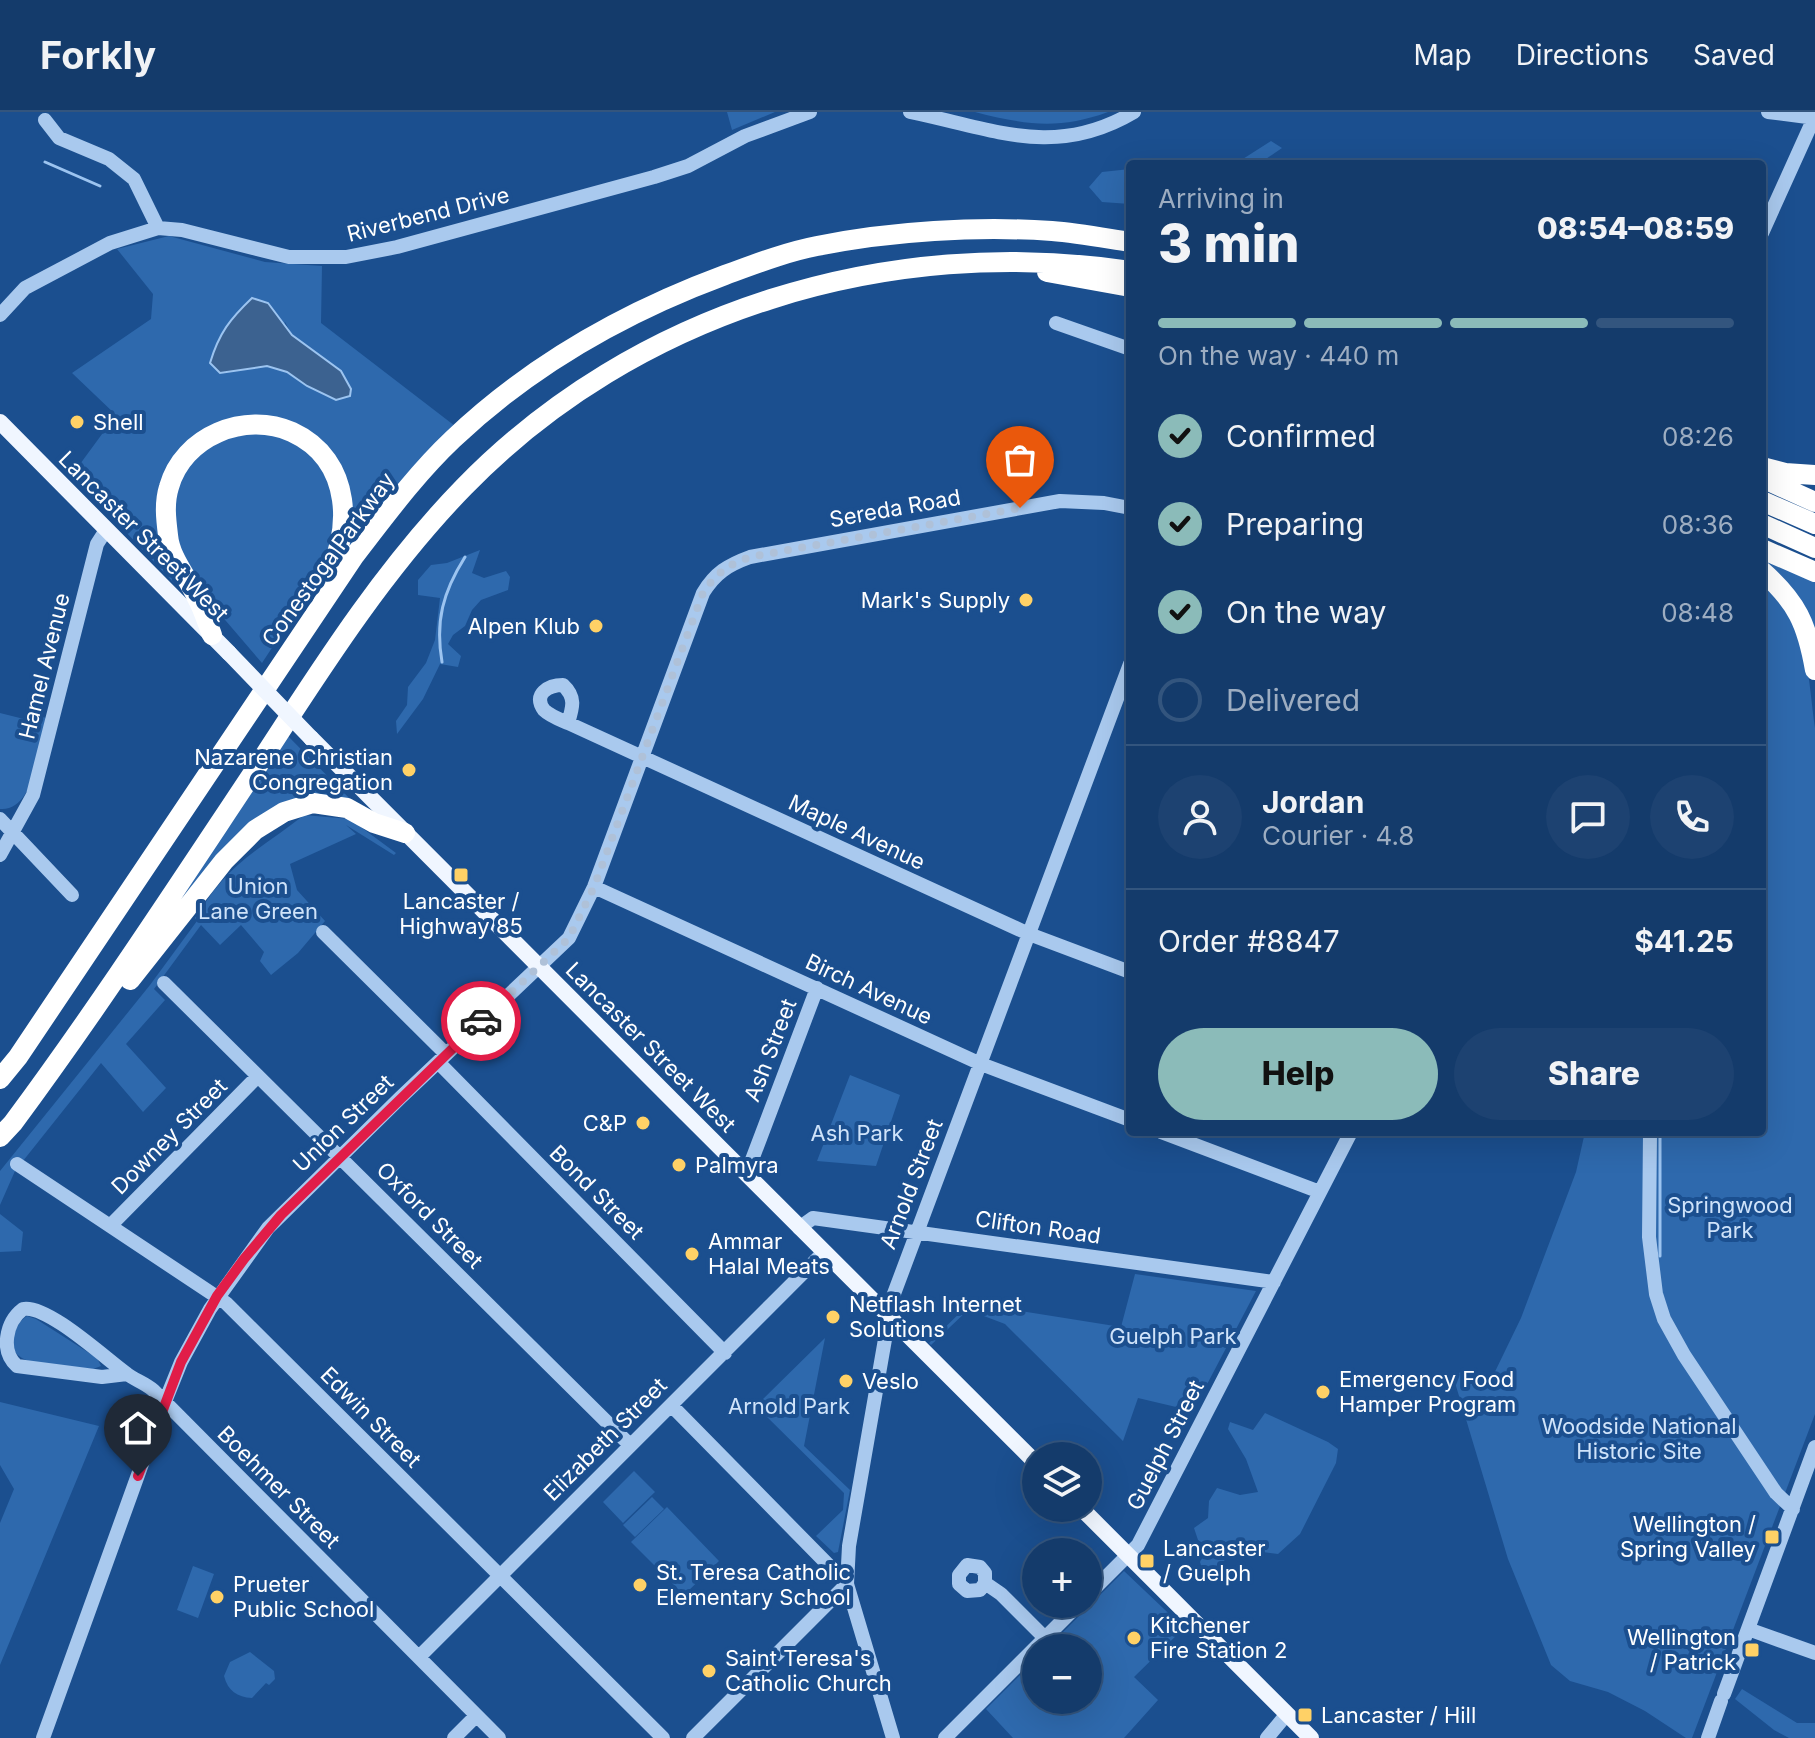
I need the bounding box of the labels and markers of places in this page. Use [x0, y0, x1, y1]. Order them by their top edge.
place label: Shell [93, 409, 144, 435]
marker: Shell [68, 413, 86, 431]
pin [986, 426, 1054, 508]
place label: Mark's Supply [861, 587, 1010, 613]
marker: Mark's Supply [1017, 591, 1035, 609]
place label: Alpen Klub [467, 613, 580, 639]
marker: Alpen Klub [587, 617, 605, 635]
place label: Nazarene Christian Congregation [194, 744, 393, 795]
marker: Nazarene Christian Congregation [400, 761, 418, 779]
marker: Lancaster / Highway 85 [452, 866, 470, 884]
place label: Lancaster / Highway 85 [399, 888, 523, 939]
place label: C&P [583, 1110, 627, 1136]
marker: C&P [634, 1114, 652, 1132]
place label: Palmyra [695, 1152, 779, 1178]
marker: Palmyra [670, 1156, 688, 1174]
place label: Ammar Halal Meats [708, 1228, 830, 1279]
marker: Ammar Halal Meats [683, 1245, 701, 1263]
place label: Netflash Internet Solutions [849, 1291, 1022, 1342]
marker: Netflash Internet Solutions [824, 1308, 842, 1326]
place label: Emergency Food Hamper Program [1339, 1366, 1516, 1417]
place label: Veslo [862, 1368, 919, 1394]
marker: Veslo [837, 1372, 855, 1390]
marker: Emergency Food Hamper Program [1314, 1383, 1332, 1401]
pin [104, 1394, 172, 1476]
place label: Wellington / Spring Valley [1620, 1511, 1756, 1562]
marker: Wellington / Spring Valley [1763, 1528, 1781, 1546]
place label: Lancaster / Guelph [1163, 1535, 1266, 1586]
marker: Lancaster / Guelph [1138, 1552, 1156, 1570]
place label: St. Teresa Catholic Elementary School [656, 1559, 851, 1610]
place label: Prueter Public School [233, 1571, 374, 1622]
marker: St. Teresa Catholic Elementary School [631, 1576, 649, 1594]
marker: Prueter Public School [208, 1588, 226, 1606]
place label: Kitchener Fire Station 2 [1150, 1612, 1287, 1663]
place label: Wellington / Patrick [1627, 1624, 1736, 1675]
marker: Kitchener Fire Station 2 [1125, 1629, 1143, 1647]
marker: Wellington / Patrick [1743, 1641, 1761, 1659]
place label: Saint Teresa's Catholic Church [725, 1645, 892, 1696]
marker: Saint Teresa's Catholic Church [700, 1662, 718, 1680]
place label: Lancaster / Hill [1321, 1702, 1476, 1728]
marker: Lancaster / Hill [1296, 1706, 1314, 1724]

